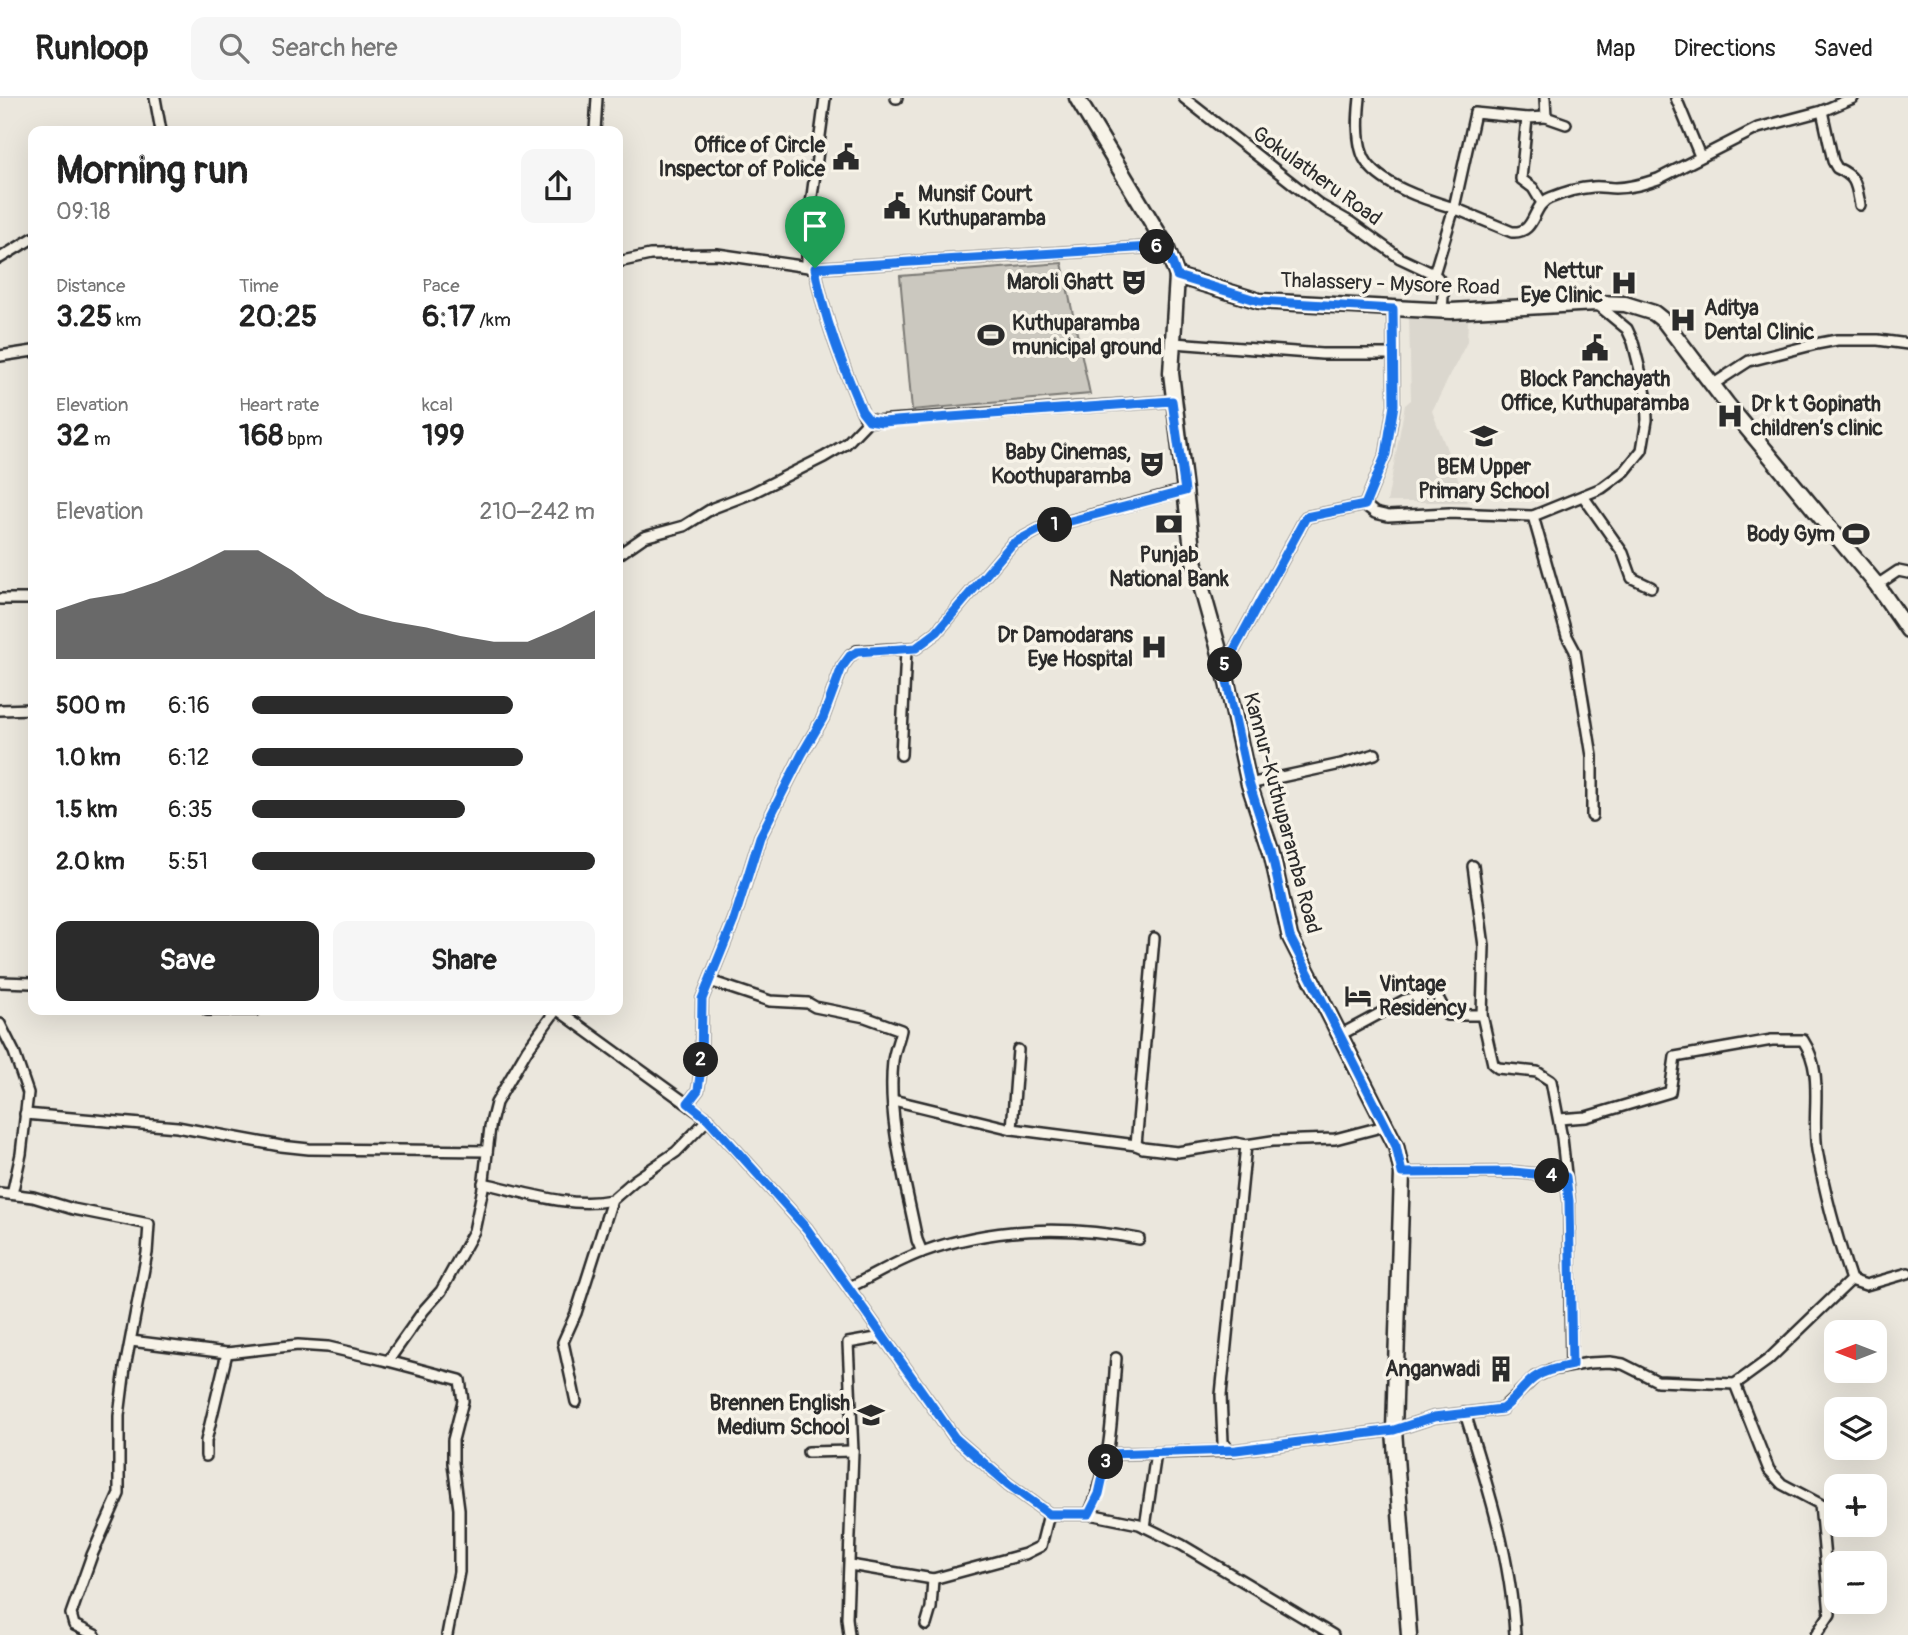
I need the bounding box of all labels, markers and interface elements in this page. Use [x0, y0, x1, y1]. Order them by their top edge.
search box [191, 17, 681, 80]
text: Runloop [35, 28, 149, 69]
icon: search [215, 29, 253, 67]
text: Search here [271, 32, 398, 64]
text: Map [1596, 34, 1636, 63]
text: Directions [1674, 34, 1775, 63]
text: Saved [1813, 34, 1873, 63]
street label: Gokulatheru Road [1247, 120, 1387, 232]
place label: Office of Circle Inspector of Police [659, 132, 826, 183]
public building icon: Office of Circle Inspector of Police [831, 142, 861, 172]
text: Morning run [56, 147, 248, 195]
button: share [521, 149, 595, 223]
place label: Munsif Court Kuthuparamba [918, 181, 1046, 232]
public building icon: Munsif Court Kuthuparamba [882, 191, 912, 221]
pin [785, 196, 845, 268]
text: 09:18 [56, 197, 110, 226]
icon: arrive [796, 207, 834, 245]
pin: 6 [1140, 230, 1174, 264]
text: 6 [1151, 234, 1162, 258]
place label: Nettur Eye Clinic [1521, 258, 1603, 309]
theatre icon: Maroli Ghatt [1119, 267, 1149, 297]
street label: Thalassery - Mysore Road [1280, 267, 1500, 301]
hospital icon: Nettur Eye Clinic [1609, 268, 1639, 298]
place label: Maroli Ghatt [1007, 269, 1114, 296]
text: Distance [56, 274, 125, 298]
text: Time [239, 274, 279, 298]
text: Pace [422, 274, 460, 298]
place label: Aditya Dental Clinic [1704, 295, 1815, 346]
text: 3.25 [56, 298, 112, 335]
text: 20:25 [239, 298, 317, 335]
text: 6:17 [422, 298, 475, 335]
hospital icon: Aditya Dental Clinic [1668, 305, 1698, 335]
text: km [112, 308, 141, 332]
text: /km [475, 308, 511, 332]
place label: Kuthuparamba municipal ground [1012, 310, 1162, 361]
sports icon: Kuthuparamba municipal ground [976, 320, 1006, 350]
public building icon: Block Panchayath Office, Kuthuparamba [1580, 333, 1610, 363]
place label: Block Panchayath Office, Kuthuparamba [1501, 366, 1689, 417]
place label: Dr k t Gopinath children’s clinic [1750, 391, 1883, 442]
text: Elevation [56, 393, 128, 417]
text: Heart rate [239, 393, 319, 417]
text: kcal [422, 393, 453, 417]
hospital icon: Dr k t Gopinath children’s clinic [1715, 401, 1745, 431]
text: 32 [56, 417, 90, 454]
text: 168 [239, 417, 283, 454]
text: 199 [422, 417, 465, 454]
school or university icon: BEM Upper Primary School [1469, 421, 1499, 451]
text: m [90, 427, 111, 451]
text: bpm [283, 427, 323, 451]
place label: Baby Cinemas, Koothuparamba [991, 439, 1131, 490]
theatre icon: Baby Cinemas, Koothuparamba [1137, 449, 1167, 479]
place label: BEM Upper Primary School [1418, 454, 1550, 505]
text: Elevation [56, 497, 144, 526]
text: 210–242 m [479, 497, 595, 526]
pin: 1 [1038, 508, 1072, 542]
bank icon: Punjab National Bank [1154, 509, 1184, 539]
text: 1 [1051, 512, 1058, 536]
sports icon: Body Gym [1841, 519, 1871, 549]
place label: Body Gym [1747, 521, 1835, 548]
place label: Punjab National Bank [1109, 542, 1229, 593]
place label: Dr Damodarans Eye Hospital [997, 622, 1134, 673]
hospital icon: Dr Damodarans Eye Hospital [1139, 632, 1169, 662]
pin: 5 [1208, 648, 1242, 682]
text: 5 [1219, 652, 1230, 676]
street label: Kannur-Kuthuparamba Road [1237, 690, 1327, 936]
text: 500 m [56, 691, 125, 720]
text: 6:16 [168, 691, 210, 720]
text: 1.0 km [56, 743, 121, 772]
text: 6:12 [168, 743, 209, 772]
text: 1.5 km [56, 795, 118, 824]
text: 6:35 [168, 795, 213, 824]
text: 2.0 km [56, 847, 125, 876]
text: 5:51 [168, 847, 208, 876]
button: Save [56, 921, 319, 1001]
button: Share [333, 921, 595, 1001]
place label: Vintage Residency [1379, 971, 1467, 1022]
hotel icon: Vintage Residency [1343, 981, 1373, 1011]
pin: 2 [684, 1042, 718, 1077]
text: 2 [695, 1047, 706, 1071]
pin: 4 [1534, 1158, 1570, 1194]
text: 4 [1546, 1163, 1557, 1187]
north arrow [1824, 1320, 1886, 1382]
map controls [1824, 1320, 1887, 1614]
building icon: Anganwadi [1486, 1354, 1516, 1384]
place label: Anganwadi [1385, 1356, 1480, 1383]
place label: Brennen English Medium School [710, 1390, 850, 1441]
button: layers [1824, 1397, 1887, 1460]
school or university icon: Brennen English Medium School [856, 1400, 886, 1430]
pin: 3 [1088, 1444, 1124, 1480]
text: 3 [1100, 1449, 1111, 1473]
button: + [1824, 1474, 1887, 1537]
button: − [1824, 1551, 1887, 1614]

